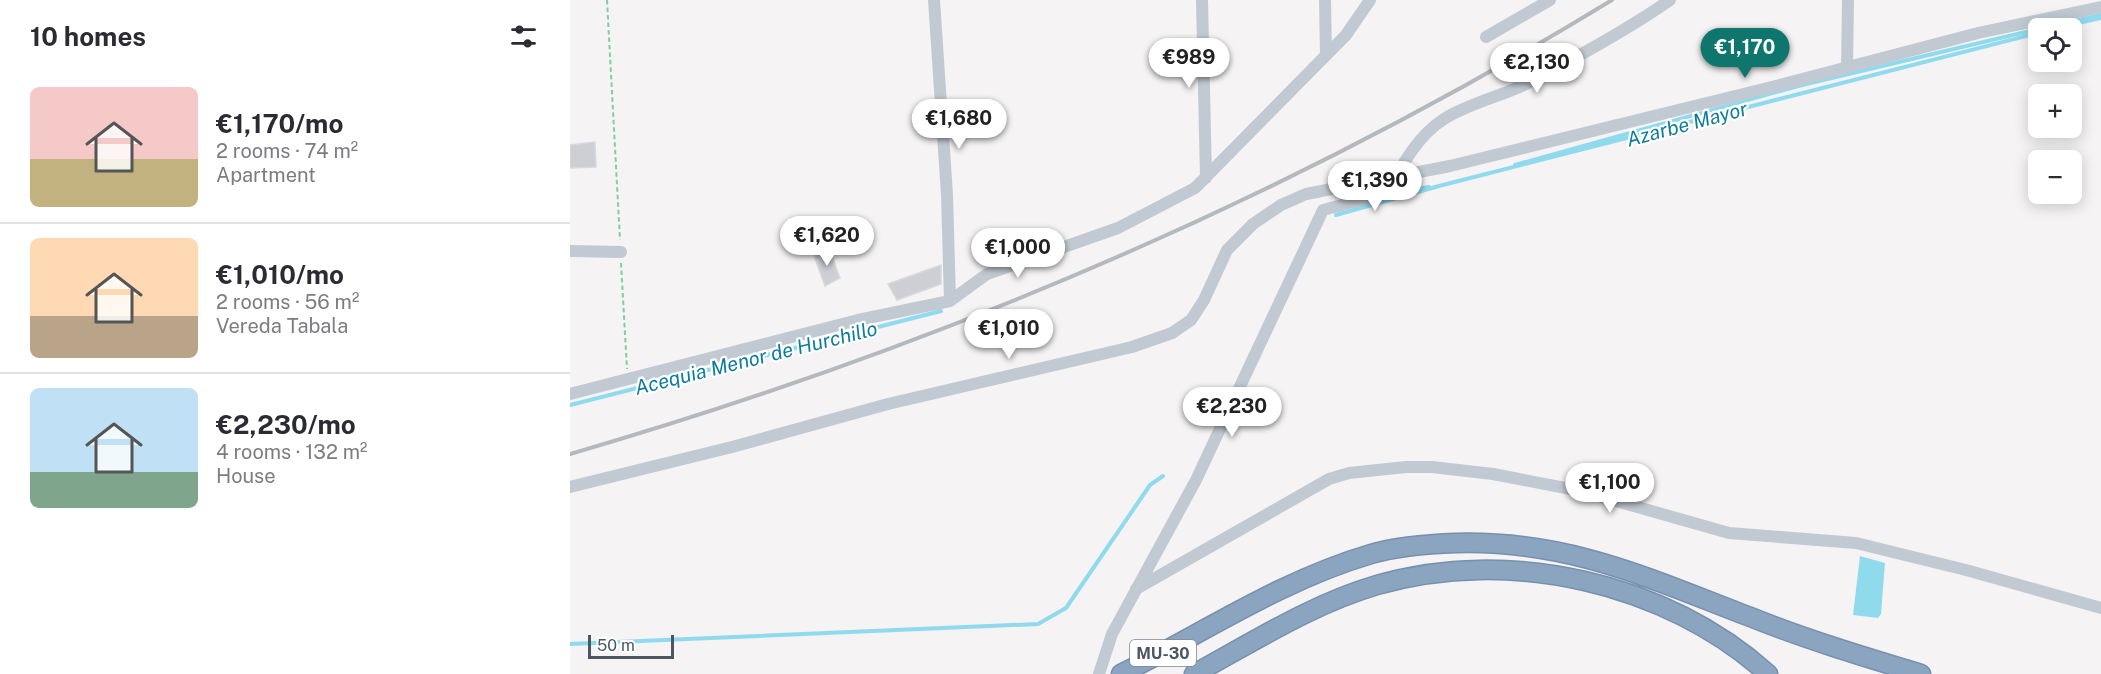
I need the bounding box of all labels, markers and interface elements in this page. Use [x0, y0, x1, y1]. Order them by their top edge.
map controls [2028, 18, 2082, 204]
button: locate [2028, 18, 2082, 72]
icon: filters [507, 20, 540, 53]
text: 10 homes [30, 21, 146, 52]
pin: €1,170 [1696, 28, 1794, 79]
text: €1,170 [1715, 35, 1775, 59]
pin: €989 [1153, 38, 1225, 89]
pin: €2,130 [1488, 43, 1586, 94]
text: €989 [1163, 45, 1215, 69]
text: €2,130 [1504, 50, 1570, 74]
button: + [2028, 84, 2082, 138]
water label: Azarbe Mayor [1624, 96, 1750, 152]
pin: €1,680 [910, 99, 1008, 150]
text: €1,680 [926, 106, 992, 130]
text: €1,170/mo [216, 108, 343, 139]
icon: home [78, 111, 150, 183]
text: 2 rooms · 74 m² [216, 139, 358, 163]
button: − [2028, 150, 2082, 204]
pin: €1,390 [1326, 161, 1424, 212]
text: Apartment [216, 163, 316, 187]
text: €1,390 [1342, 168, 1408, 192]
pin: €1,620 [778, 216, 876, 267]
text: €1,620 [794, 223, 860, 247]
pin: €1,000 [969, 228, 1067, 279]
text: €1,000 [985, 235, 1051, 259]
text: €1,010/mo [216, 259, 344, 290]
icon: home [78, 262, 150, 334]
text: 2 rooms · 56 m² [216, 290, 359, 314]
pin: €1,010 [960, 309, 1058, 360]
text: Vereda Tabala [216, 314, 348, 338]
water label: Acequia Menor de Hurchillo [632, 316, 880, 400]
text: €1,010 [978, 316, 1040, 340]
pin: €2,230 [1183, 387, 1281, 438]
text: €2,230 [1197, 394, 1267, 418]
text: €2,230/mo [216, 409, 356, 440]
icon: home [78, 412, 150, 484]
text: 4 rooms · 132 m² [216, 440, 367, 464]
pin: €1,100 [1561, 463, 1659, 514]
text: House [216, 464, 276, 488]
text: €1,100 [1579, 470, 1641, 494]
scale bar [588, 632, 674, 660]
text: 50 m [597, 636, 635, 655]
road number: MU-30 [1130, 640, 1196, 666]

